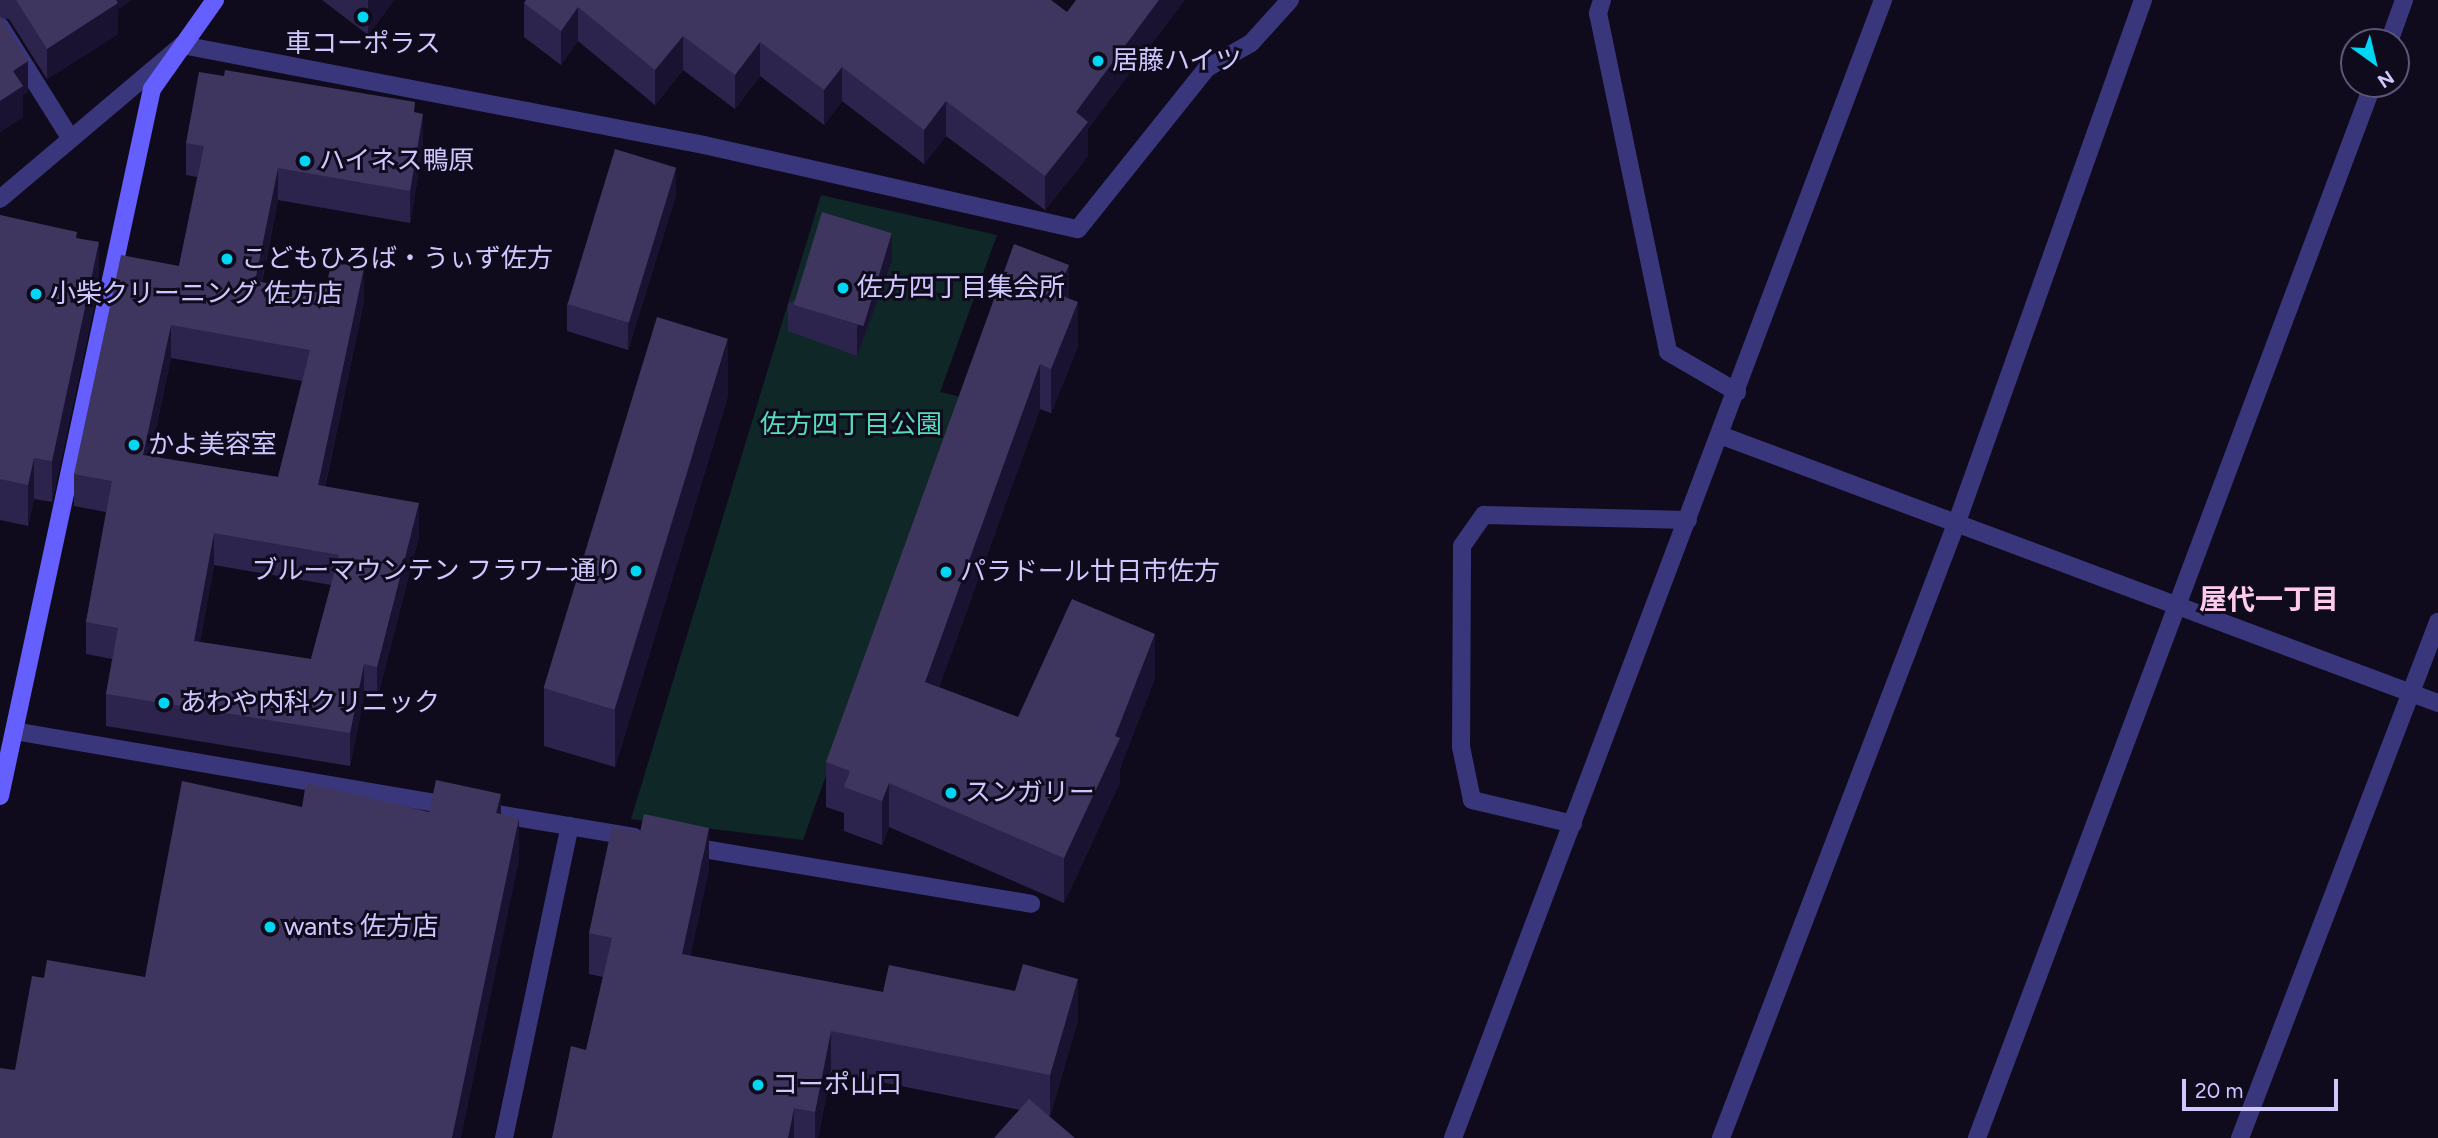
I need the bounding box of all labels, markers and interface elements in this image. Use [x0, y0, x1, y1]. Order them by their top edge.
marker: 車コーポラス [355, 9, 371, 25]
place label: 車コーポラス [285, 28, 441, 60]
north arrow [2340, 28, 2410, 98]
place label: 居藤ハイツ [1112, 45, 1242, 77]
marker: 居藤ハイツ [1090, 53, 1106, 69]
text: N [2373, 66, 2398, 93]
place label: ハイネス鴨原 [319, 145, 475, 177]
marker: ハイネス鴨原 [297, 153, 313, 169]
place label: こどもひろば・うぃず佐方 [241, 243, 553, 275]
marker: こどもひろば・うぃず佐方 [219, 251, 235, 267]
place label: 佐方四丁目集会所 [857, 272, 1065, 304]
place label: 小柴クリーニング 佐方店 [50, 278, 342, 310]
marker: 佐方四丁目集会所 [835, 280, 851, 296]
marker: 小柴クリーニング 佐方店 [28, 286, 44, 302]
park label: 佐方四丁目公園 [760, 409, 942, 441]
place label: かよ美容室 [148, 429, 278, 461]
marker: かよ美容室 [126, 437, 142, 453]
place label: ブルーマウンテン フラワー通り [252, 555, 622, 587]
place label: パラドール廿日市佐方 [960, 556, 1220, 588]
marker: ブルーマウンテン フラワー通り [628, 563, 644, 579]
marker: パラドール廿日市佐方 [938, 564, 954, 580]
district label: 屋代一丁目 [2199, 582, 2339, 616]
place label: あわや内科クリニック [180, 687, 440, 719]
marker: あわや内科クリニック [154, 693, 174, 713]
place label: スンガリー [965, 777, 1095, 809]
marker: スンガリー [943, 785, 959, 801]
place label: wants 佐方店 [284, 911, 438, 943]
marker: wants 佐方店 [262, 919, 278, 935]
scale bar [2186, 1064, 2342, 1108]
place label: コーポ山口 [772, 1069, 902, 1101]
marker: コーポ山口 [750, 1077, 766, 1093]
text: 20 m [2195, 1078, 2243, 1103]

